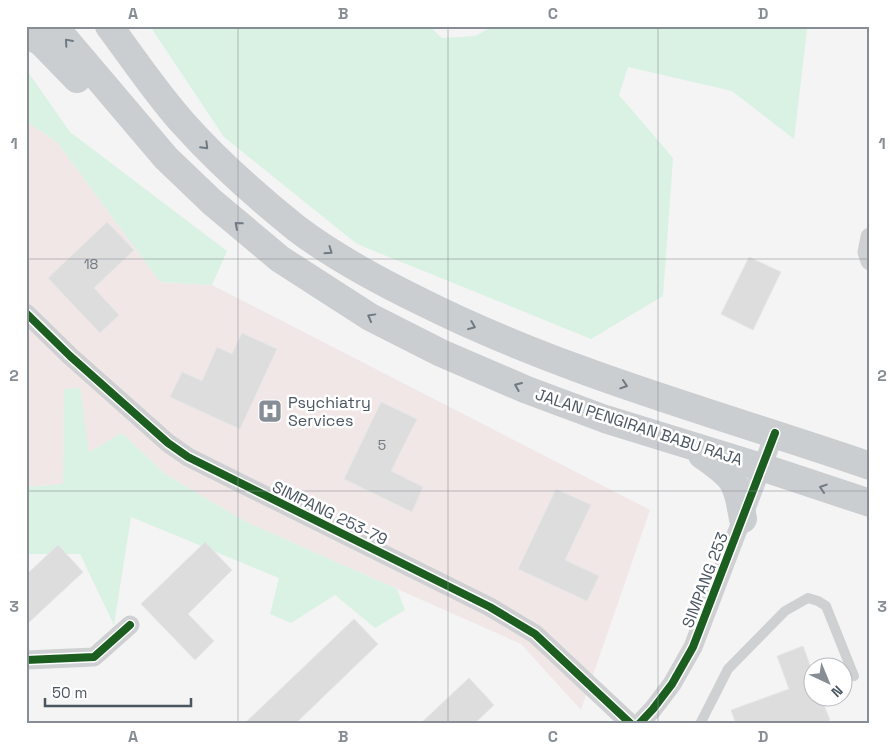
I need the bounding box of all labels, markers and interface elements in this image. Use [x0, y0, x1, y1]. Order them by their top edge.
text: A [128, 3, 138, 24]
text: B [338, 3, 348, 24]
text: C [548, 3, 558, 24]
text: D [758, 3, 768, 24]
one-way arrow [65, 38, 74, 47]
text: 1 [10, 133, 18, 154]
text: 1 [878, 133, 886, 154]
one-way arrow [199, 140, 208, 149]
one-way arrow [234, 221, 243, 230]
one-way arrow [323, 245, 333, 254]
house number: 18 [84, 255, 99, 273]
one-way arrow [368, 313, 377, 323]
one-way arrow [467, 320, 476, 331]
text: 2 [9, 365, 19, 386]
text: 2 [877, 365, 887, 386]
one-way arrow [619, 379, 628, 389]
one-way arrow [514, 382, 523, 393]
street label: JALAN PENGIRAN BABU RAJA [533, 384, 745, 470]
place label: Psychiatry Services [288, 392, 371, 431]
hospital icon: Psychiatry Services [257, 398, 283, 424]
house number: 5 [378, 436, 386, 454]
street label: SIMPANG 253-79 [269, 476, 391, 550]
one-way arrow [820, 483, 828, 493]
street label: SIMPANG 253 [677, 529, 733, 631]
text: 3 [9, 596, 19, 617]
text: 3 [877, 596, 887, 617]
north arrow [804, 658, 854, 708]
scale bar [45, 675, 191, 707]
text: N [827, 682, 847, 701]
text: 50 m [52, 683, 87, 702]
text: A [128, 726, 138, 747]
text: B [338, 726, 348, 747]
text: C [548, 726, 558, 747]
text: D [758, 726, 768, 747]

